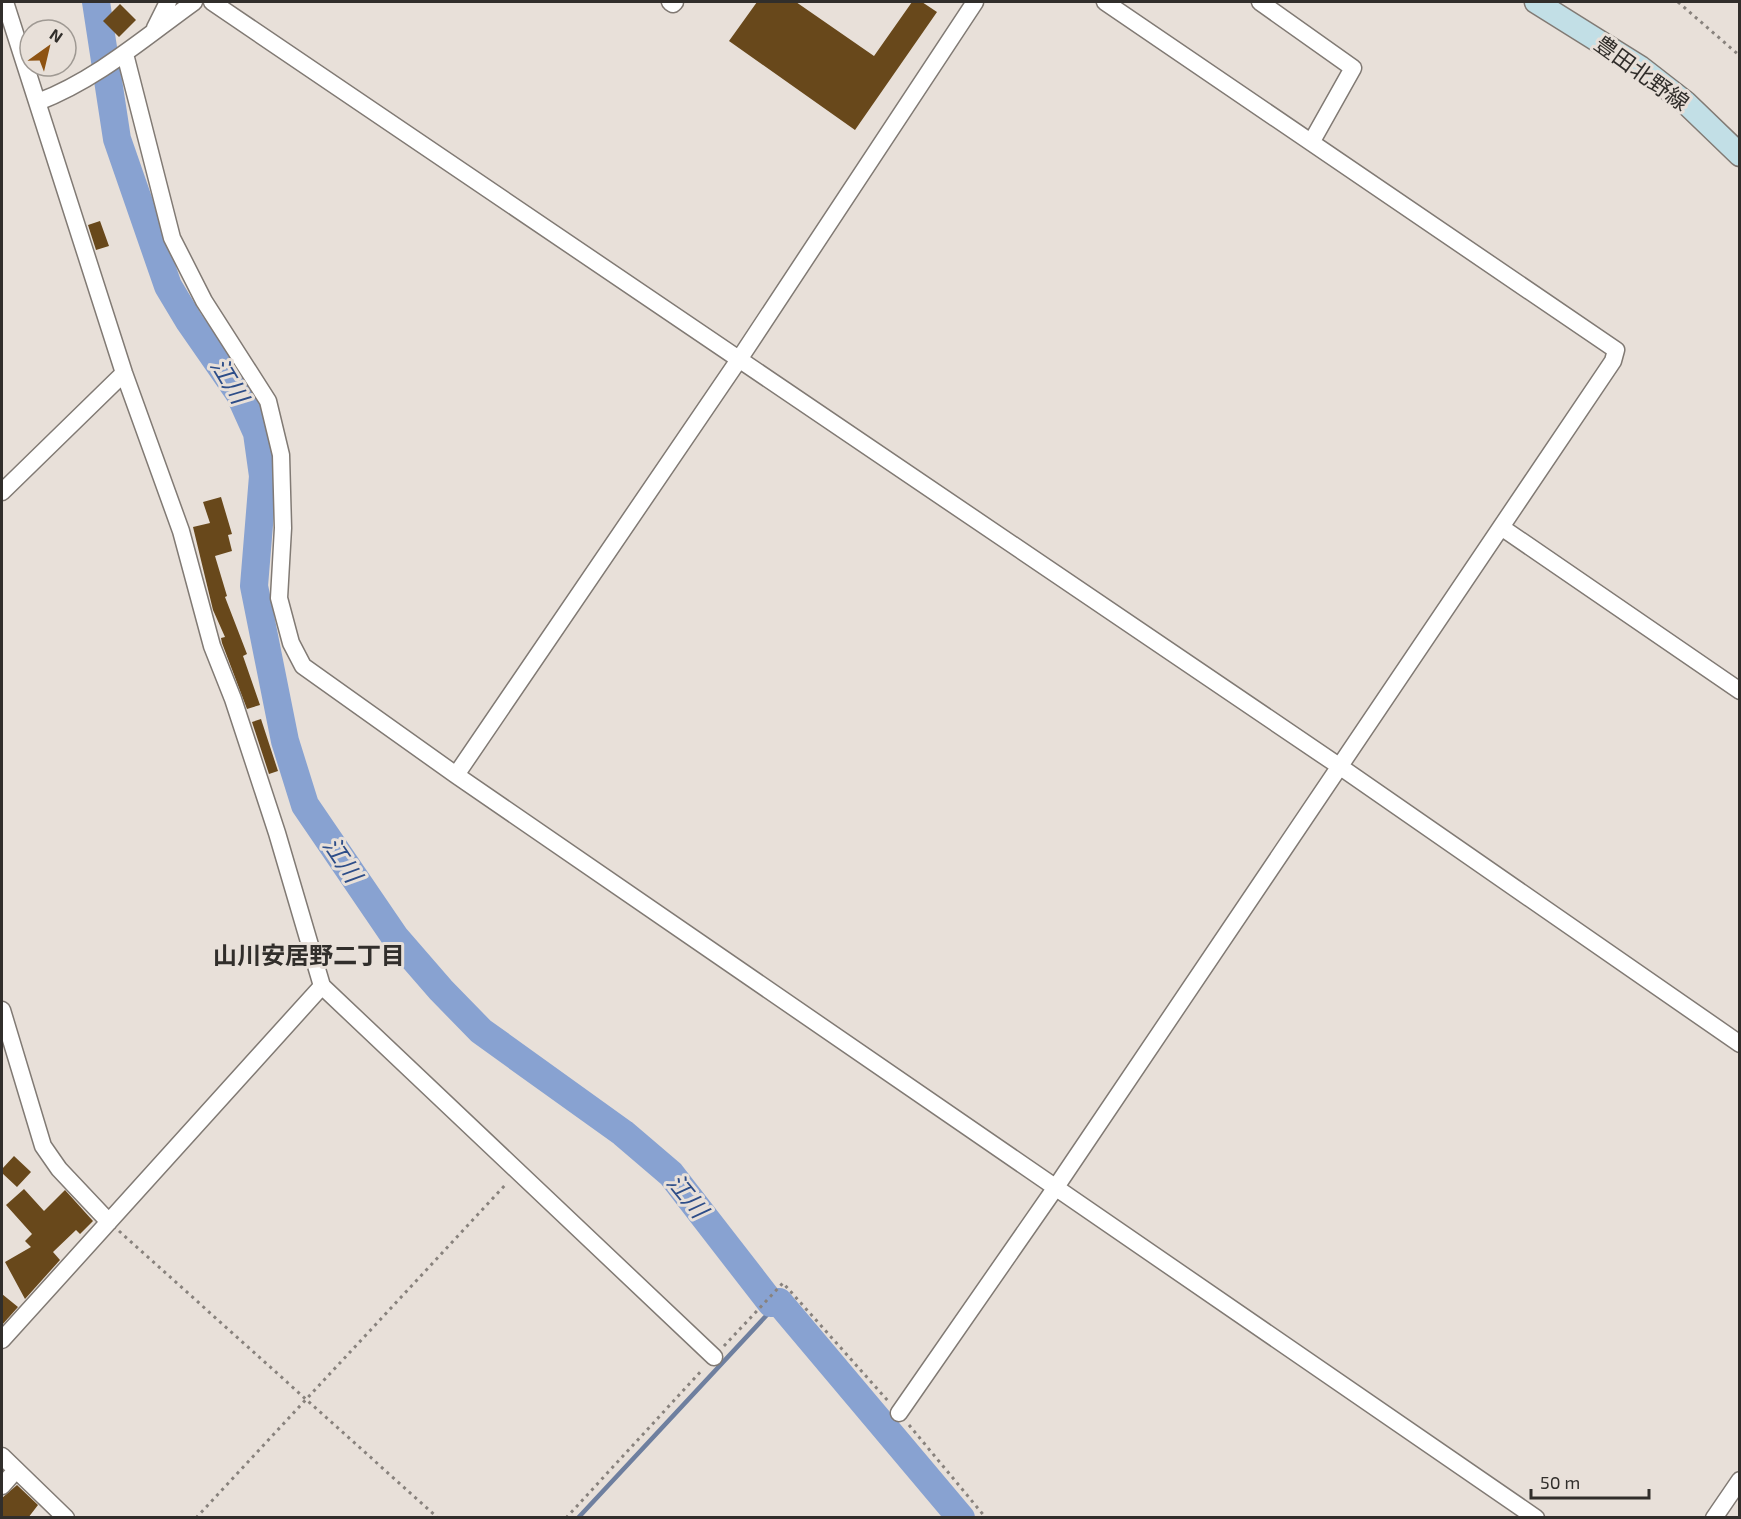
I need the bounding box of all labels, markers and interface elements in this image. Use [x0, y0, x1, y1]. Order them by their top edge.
north arrow [18, 18, 78, 78]
text: N [47, 24, 67, 46]
street label: 豊田北野線 [1590, 29, 1695, 115]
water label: 江川 [205, 352, 257, 411]
water label: 江川 [318, 831, 370, 890]
district label: 山川安居野二丁目 [213, 940, 405, 969]
water label: 江川 [662, 1167, 716, 1225]
scale bar [1531, 1462, 1650, 1500]
text: 50 m [1540, 1471, 1580, 1493]

